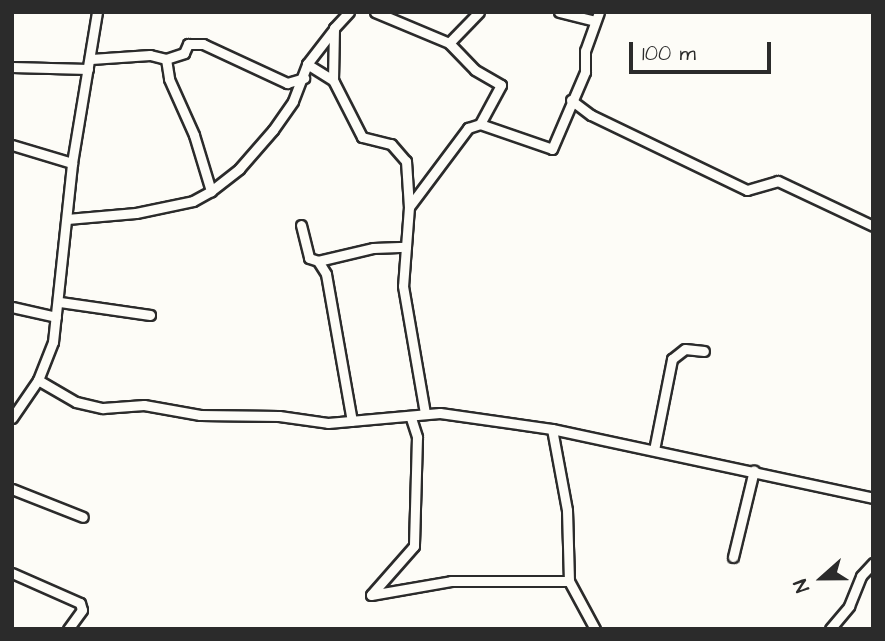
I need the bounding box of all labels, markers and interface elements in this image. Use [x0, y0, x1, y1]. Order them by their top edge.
scale bar [633, 28, 775, 72]
text: 100 m [642, 39, 696, 68]
north arrow [787, 543, 857, 613]
text: N [787, 575, 817, 596]

